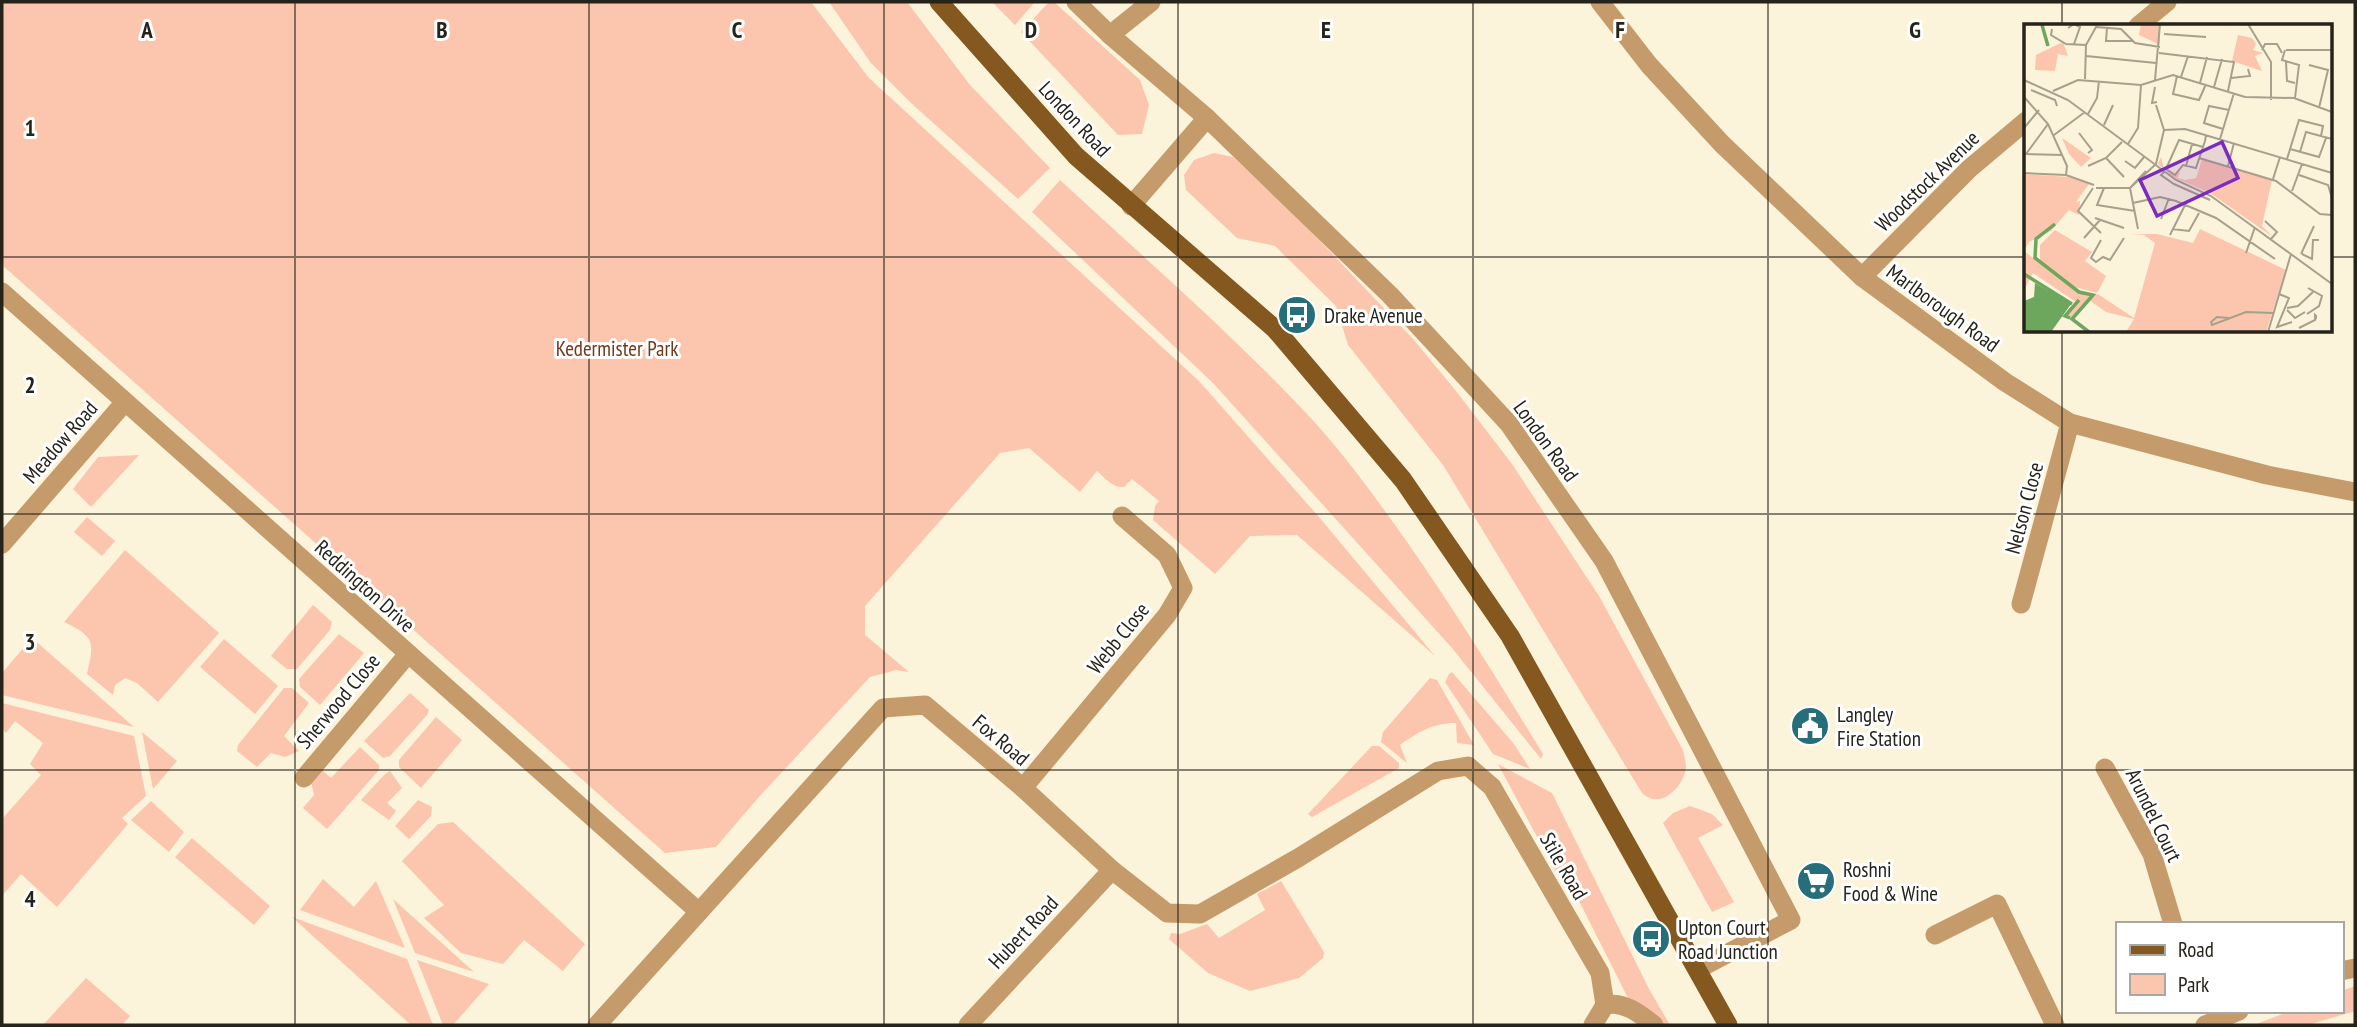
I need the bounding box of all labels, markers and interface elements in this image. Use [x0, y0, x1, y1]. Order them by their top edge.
text: A [140, 15, 153, 44]
text: B [436, 15, 448, 44]
text: C [732, 15, 743, 44]
text: D [1025, 15, 1037, 44]
text: E [1321, 15, 1331, 44]
text: F [1615, 15, 1625, 44]
text: G [1909, 15, 1921, 44]
inset map [2024, 24, 2332, 332]
street label: London Road [1033, 76, 1117, 162]
text: 1 [25, 113, 36, 142]
street label: Woodstock Avenue [1869, 125, 1985, 237]
street label: Marlborough Road [1881, 258, 2005, 358]
bus stop icon: Drake Avenue [1276, 294, 1318, 336]
place label: Drake Avenue [1324, 302, 1423, 329]
park label: Kedermister Park [556, 335, 678, 362]
text: 2 [25, 370, 36, 399]
street label: Meadow Road [17, 395, 103, 489]
street label: London Road [1508, 395, 1584, 487]
street label: Nelson Close [1999, 459, 2049, 557]
street label: Reddington Drive [309, 534, 421, 638]
street label: Webb Close [1081, 597, 1155, 679]
text: 3 [25, 627, 36, 656]
street label: Sherwood Close [290, 648, 386, 754]
place label: Langley Fire Station [1837, 701, 1921, 752]
public building icon: Langley Fire Station [1789, 705, 1831, 747]
street label: Fox Road [967, 709, 1035, 771]
street label: Arundel Court [2120, 764, 2188, 866]
street label: Stile Road [1534, 828, 1594, 904]
place label: Roshni Food & Wine [1843, 856, 1938, 907]
supermarket icon: Roshni Food & Wine [1795, 860, 1837, 902]
text: 4 [25, 884, 36, 913]
street label: Hubert Road [982, 890, 1064, 974]
place label: Upton Court Road Junction [1678, 914, 1778, 965]
bus stop icon: Upton Court Road Junction [1630, 918, 1672, 960]
legend [2116, 922, 2343, 1013]
text: Road [2178, 936, 2214, 963]
text: Park [2178, 971, 2209, 998]

